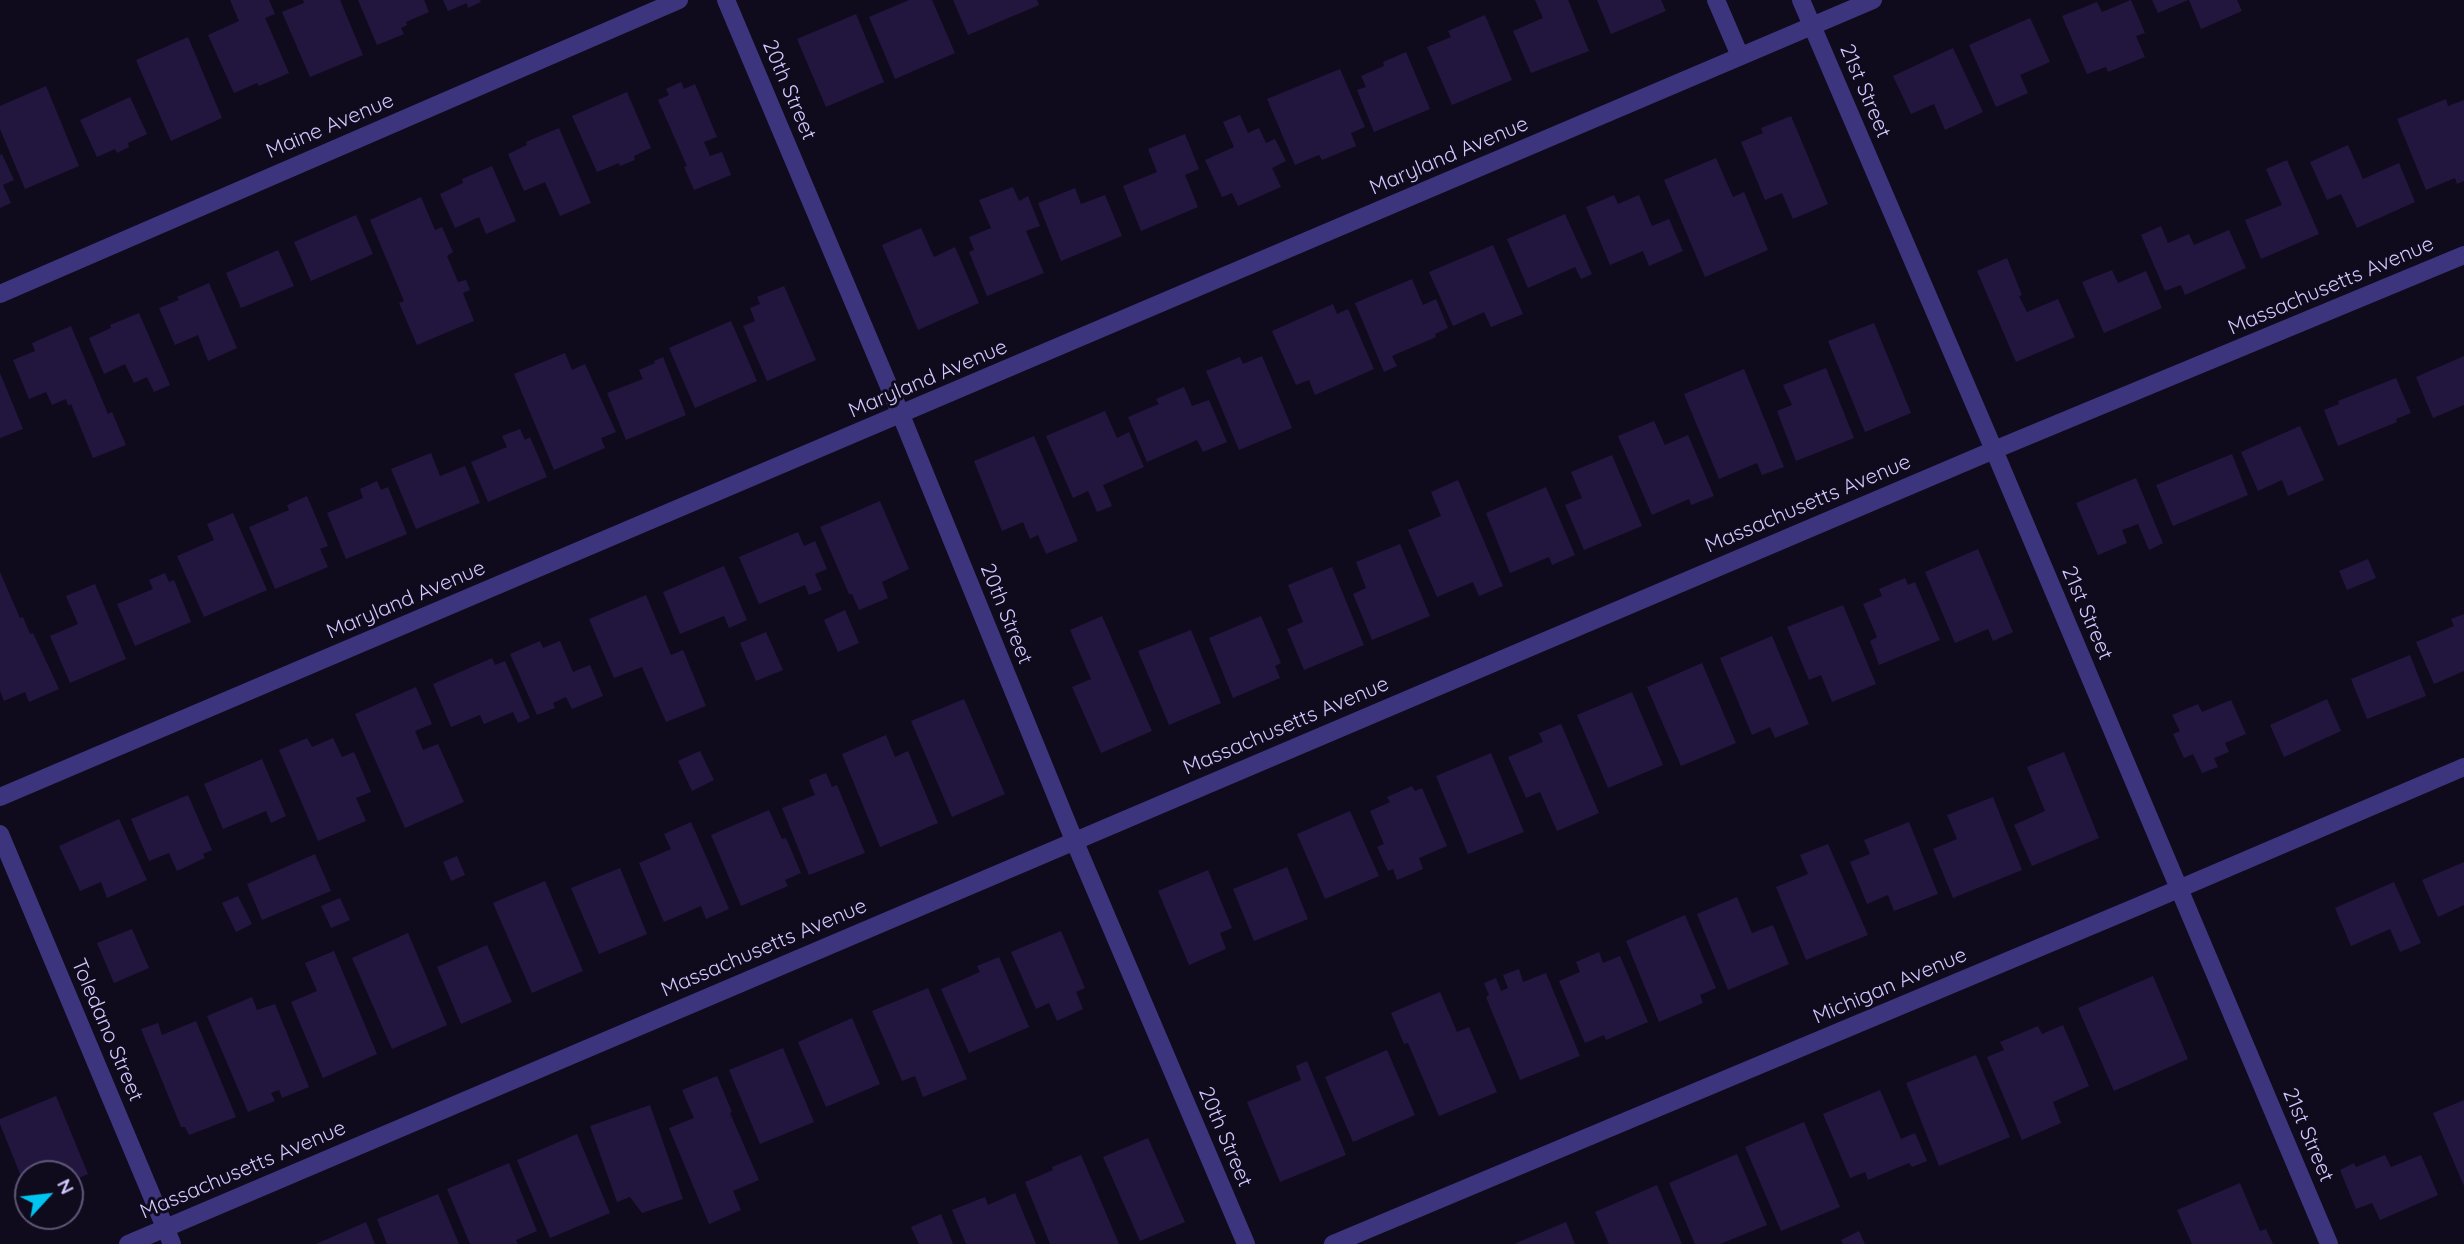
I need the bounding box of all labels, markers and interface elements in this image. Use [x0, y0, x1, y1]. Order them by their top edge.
street label: 20th Street [757, 36, 821, 144]
street label: 21st Street [1834, 40, 1896, 142]
street label: Maine Avenue [262, 88, 398, 164]
street label: Maryland Avenue [1366, 111, 1532, 201]
street label: Massachusetts Avenue [2224, 231, 2438, 341]
street label: Maryland Avenue [845, 334, 1011, 424]
street label: Massachusetts Avenue [1701, 449, 1915, 559]
street label: Maryland Avenue [323, 555, 489, 645]
street label: 20th Street [974, 560, 1038, 668]
street label: 21st Street [2056, 562, 2118, 664]
street label: Massachusetts Avenue [1179, 671, 1393, 781]
street label: Massachusetts Avenue [657, 893, 871, 1003]
street label: Michigan Avenue [1809, 942, 1971, 1030]
street label: Toledano Street [66, 955, 148, 1105]
street label: 20th Street [1193, 1083, 1257, 1191]
street label: 21st Street [2277, 1084, 2339, 1186]
street label: Massachusetts Avenue [136, 1115, 350, 1225]
north arrow [14, 1160, 84, 1230]
text: N [52, 1175, 80, 1198]

